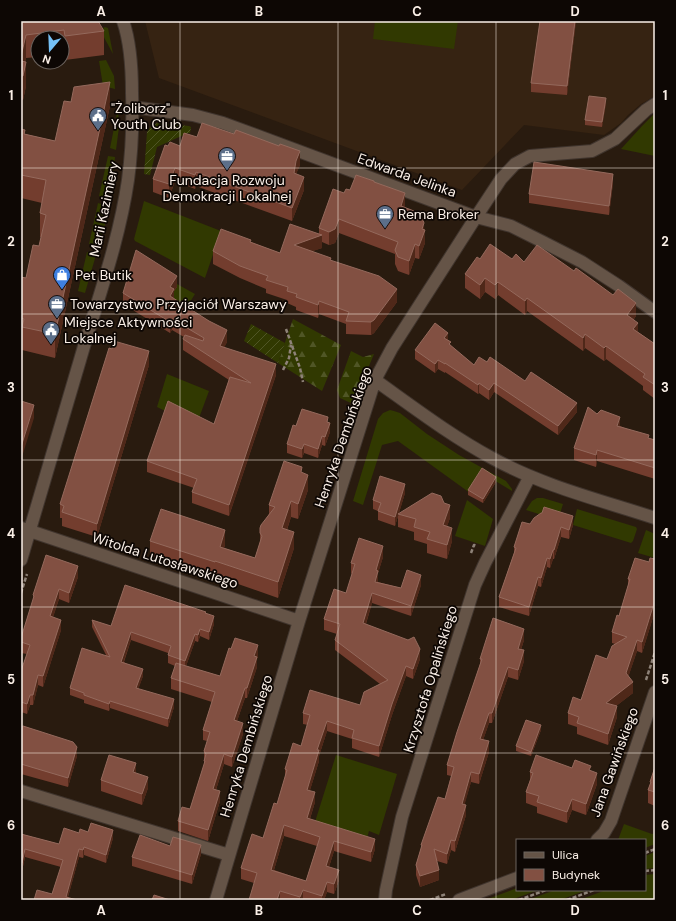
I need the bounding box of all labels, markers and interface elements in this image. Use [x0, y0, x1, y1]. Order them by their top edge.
text: A [96, 3, 106, 20]
text: B [255, 3, 263, 20]
text: C [412, 3, 422, 20]
text: D [570, 3, 580, 20]
north arrow [30, 30, 70, 70]
text: N [41, 52, 53, 67]
text: 1 [9, 87, 13, 104]
text: 1 [663, 87, 667, 104]
place label: "Żoliborz" Youth Club [111, 99, 182, 133]
public building icon: "Żoliborz" Youth Club [88, 106, 108, 131]
office icon: Fundacja Rozwoju Demokracji Lokalnej [217, 146, 237, 171]
street label: Edwarda Jelinka [355, 149, 459, 201]
street label: Marii Kazimiery [85, 159, 123, 258]
place label: Fundacja Rozwoju Demokracji Lokalnej [162, 171, 292, 205]
office icon: Rema Broker [375, 204, 395, 229]
place label: Rema Broker [398, 205, 479, 223]
text: 2 [7, 233, 15, 250]
text: 2 [661, 233, 669, 250]
shop icon: Pet Butik [52, 265, 72, 290]
place label: Pet Butik [75, 266, 132, 284]
office icon: Towarzystwo Przyjaciół Warszawy [47, 294, 67, 319]
place label: Towarzystwo Przyjaciół Warszawy [70, 295, 287, 313]
place label: Miejsce Aktywności Lokalnej [64, 313, 192, 347]
public building icon: Miejsce Aktywności Lokalnej [41, 320, 61, 345]
street label: Henryka Dembińskiego [310, 364, 376, 510]
text: 3 [7, 379, 15, 396]
text: 3 [661, 379, 669, 396]
text: 4 [7, 525, 15, 542]
text: 4 [661, 525, 669, 542]
street label: Witolda Lutosławskiego [90, 528, 240, 592]
street label: Krzysztofa Opalińskiego [399, 603, 461, 755]
text: 5 [7, 671, 15, 688]
text: 5 [661, 671, 669, 688]
street label: Henryka Dembińskiego [216, 672, 276, 820]
street label: Jana Gawińskiego [586, 705, 642, 819]
text: 6 [7, 817, 15, 834]
text: 6 [661, 817, 669, 834]
legend [516, 839, 646, 891]
text: Ulica [552, 847, 579, 863]
text: Budynek [552, 867, 600, 883]
text: A [96, 902, 106, 919]
text: B [255, 902, 263, 919]
text: C [412, 902, 422, 919]
text: D [570, 902, 580, 919]

